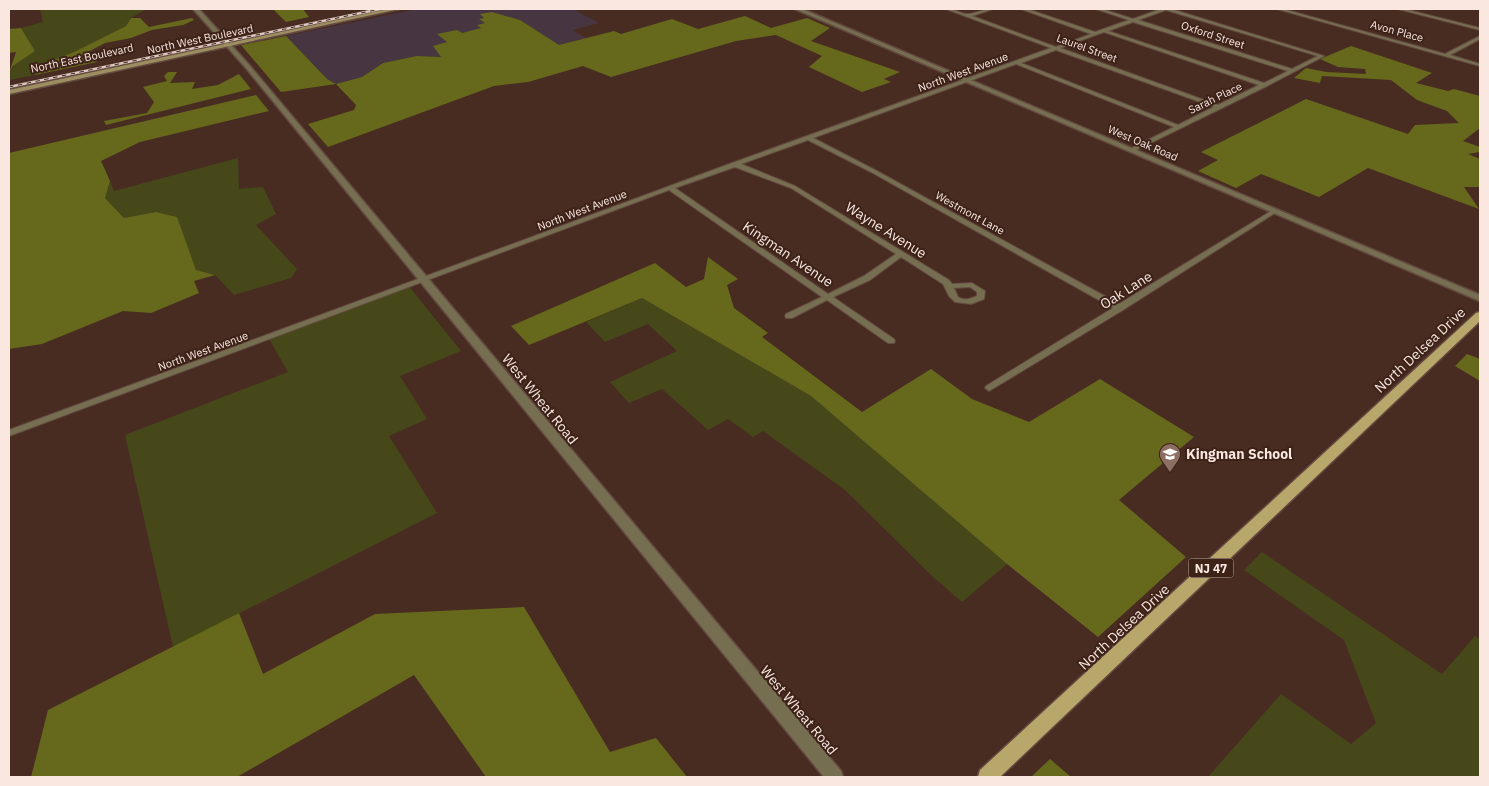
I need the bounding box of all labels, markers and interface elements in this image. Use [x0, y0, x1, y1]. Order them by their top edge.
street label: Avon Place [1369, 17, 1425, 45]
street label: Oxford Street [1179, 18, 1247, 52]
street label: North West Boulevard [146, 21, 254, 57]
street label: Laurel Street [1055, 31, 1119, 65]
street label: North East Boulevard [29, 40, 135, 76]
street label: North West Avenue [916, 49, 1010, 95]
street label: Sarah Place [1186, 79, 1244, 117]
street label: West Oak Road [1106, 122, 1180, 164]
street label: North West Avenue [535, 186, 629, 234]
street label: Westmont Lane [933, 188, 1007, 238]
street label: Wayne Avenue [842, 198, 930, 262]
street label: Kingman Avenue [739, 217, 837, 291]
street label: Oak Lane [1097, 267, 1156, 313]
street label: North Delsea Drive [1371, 303, 1469, 397]
street label: North West Avenue [156, 328, 250, 374]
street label: West Wheat Road [498, 350, 582, 448]
school or university icon: Kingman School [1158, 442, 1182, 473]
place label: Kingman School [1186, 445, 1292, 463]
road number: NJ 47 [1188, 558, 1234, 578]
street label: North Delsea Drive [1075, 580, 1173, 674]
street label: West Wheat Road [756, 662, 842, 758]

